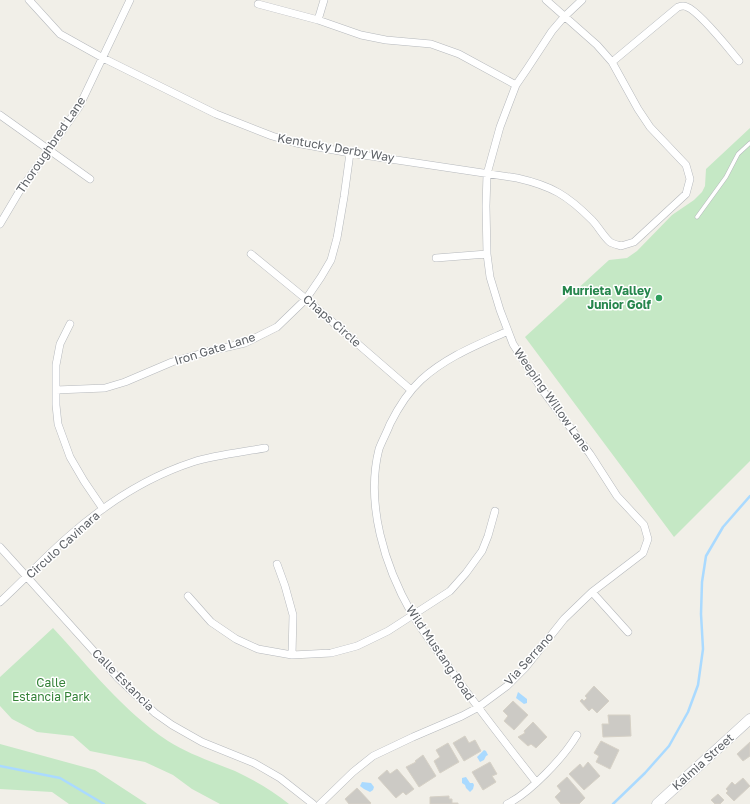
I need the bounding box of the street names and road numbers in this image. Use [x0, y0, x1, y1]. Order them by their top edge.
street label: Thoroughbred Lane [13, 94, 88, 196]
street label: Kentucky Derby Way [276, 130, 396, 165]
street label: Chaps Circle [300, 291, 365, 350]
street label: Iron Gate Lane [173, 329, 257, 368]
street label: Weeping Willow Lane [511, 345, 594, 455]
street label: Circulo Cavinara [23, 508, 103, 582]
street label: Wild Mustang Road [403, 602, 478, 703]
street label: Via Serrano [501, 629, 556, 688]
street label: Calle Estancia [89, 645, 158, 714]
street label: Kalmia Street [669, 730, 737, 793]

